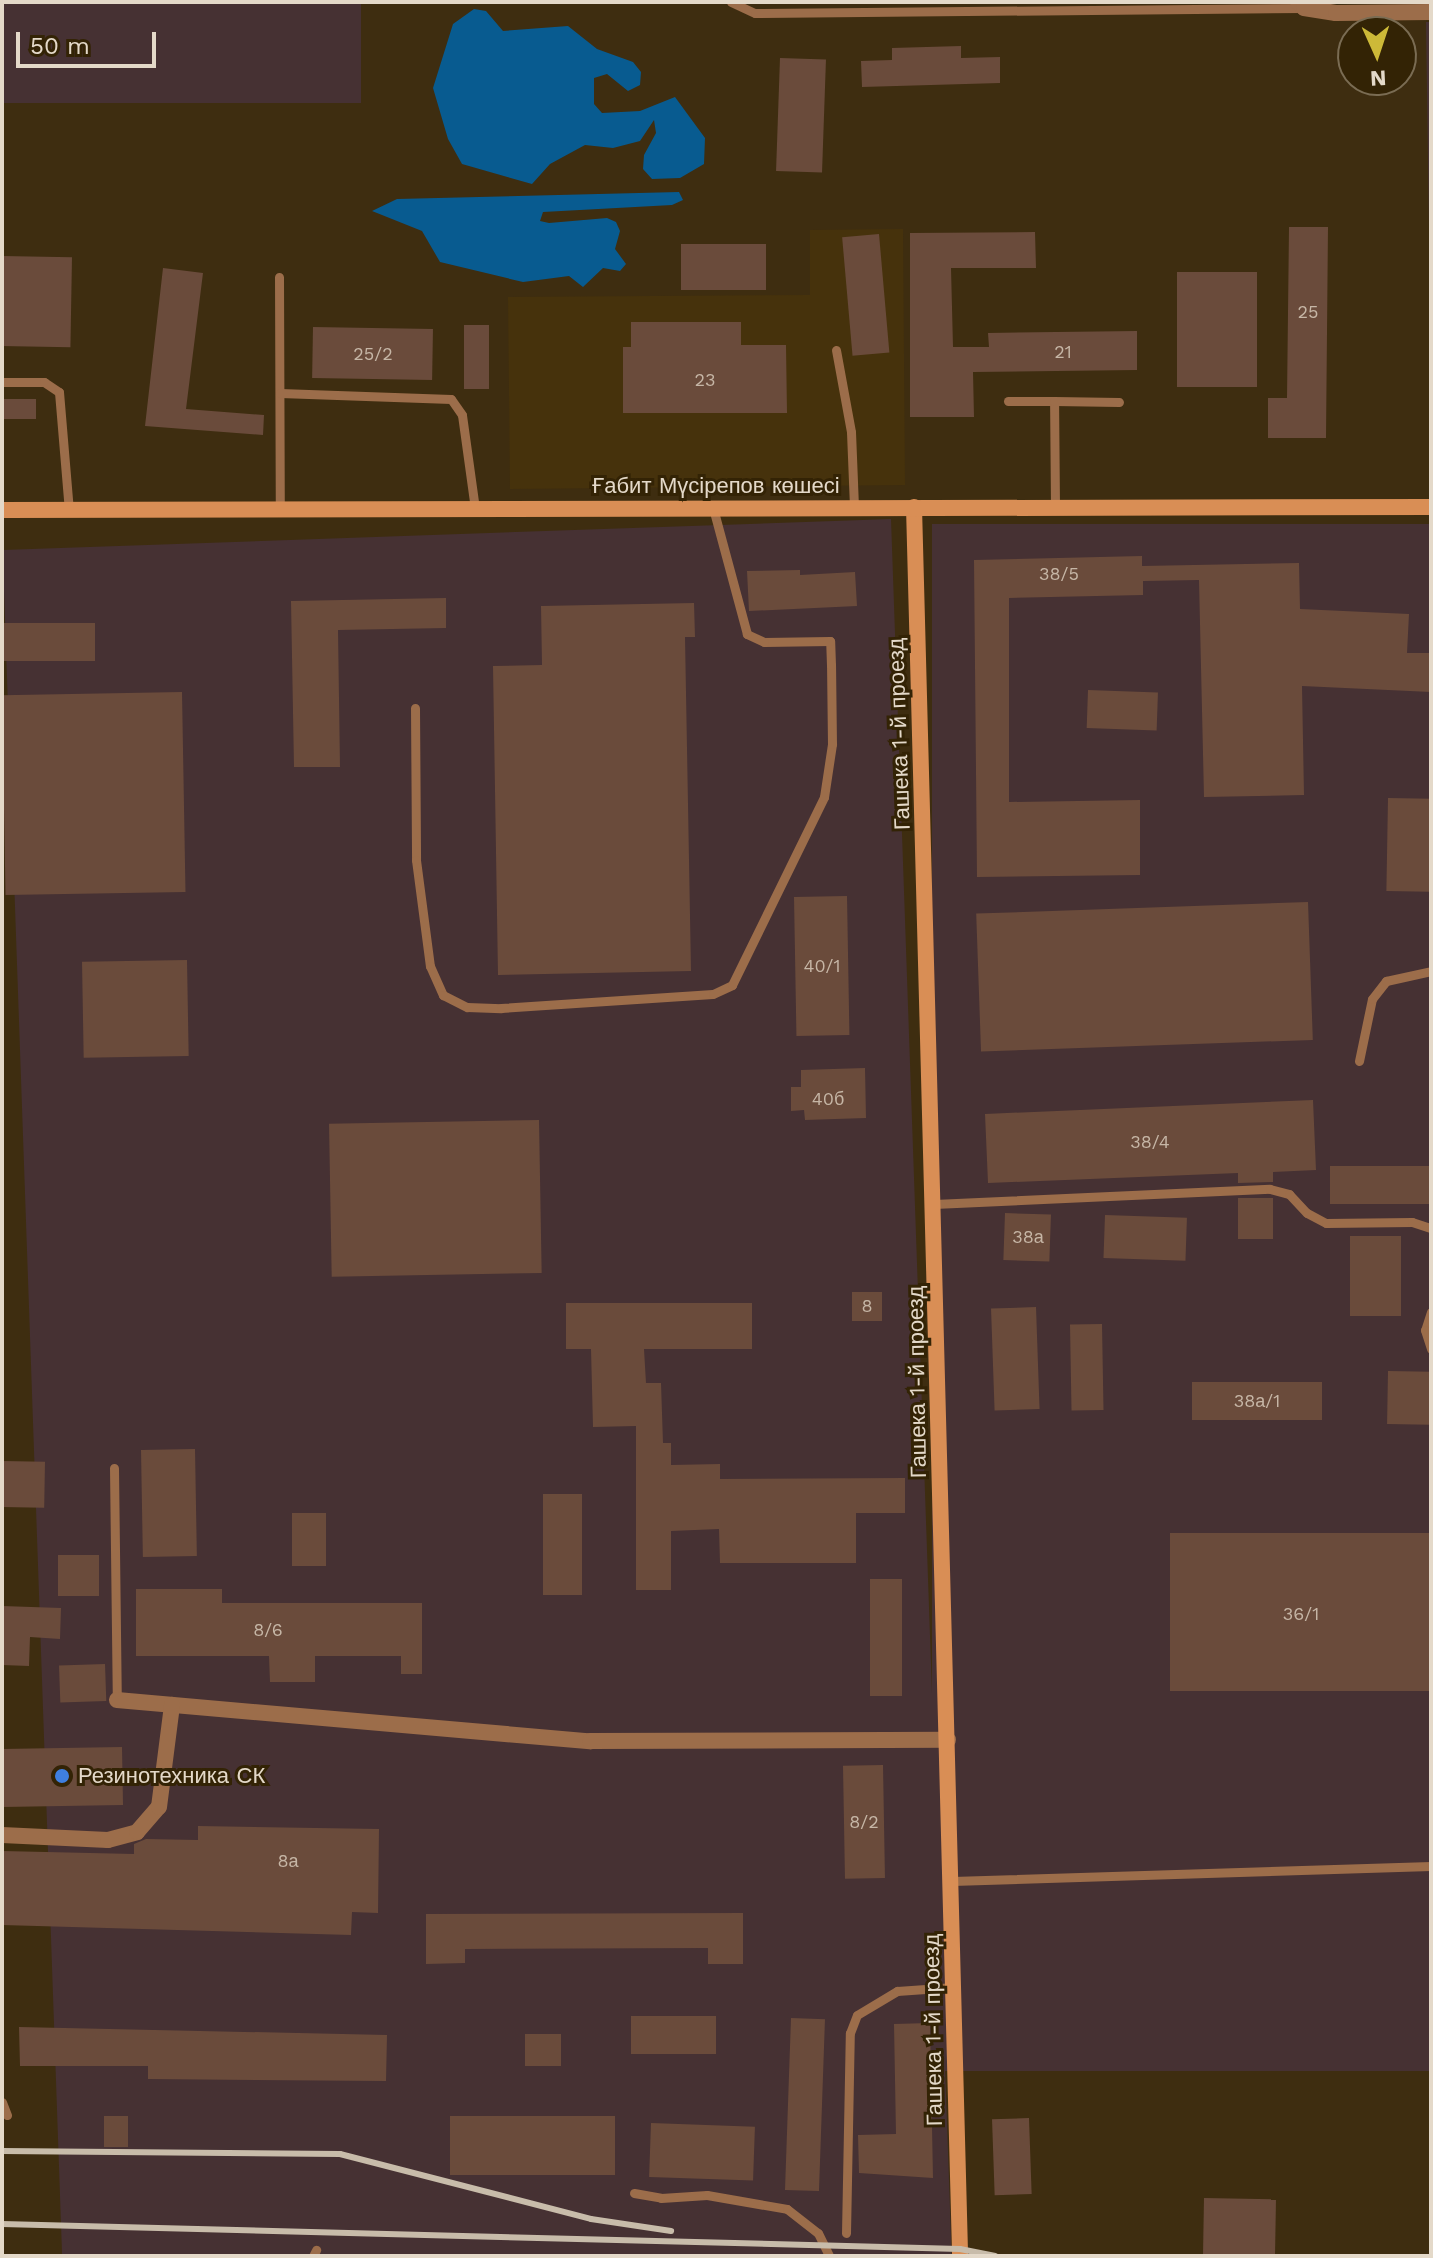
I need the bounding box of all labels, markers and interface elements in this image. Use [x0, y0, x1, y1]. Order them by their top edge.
scale bar [20, 16, 160, 66]
north arrow [1337, 16, 1417, 96]
text: 50 m [30, 32, 90, 60]
text: N [1369, 66, 1387, 91]
house number: 25 [1298, 301, 1318, 323]
house number: 21 [1054, 341, 1072, 363]
house number: 25/2 [353, 343, 393, 365]
house number: 23 [695, 369, 715, 391]
street label: Ғабит Мүсірепов көшесі [592, 473, 840, 499]
house number: 38/5 [1039, 563, 1079, 585]
street label: Гашека 1-й проезд [882, 637, 916, 831]
house number: 40/1 [804, 955, 840, 977]
house number: 40б [812, 1088, 844, 1110]
house number: 38/4 [1130, 1131, 1170, 1153]
house number: 38а [1012, 1226, 1044, 1248]
street label: Гашека 1-й проезд [902, 1285, 932, 1479]
house number: 8 [861, 1295, 873, 1317]
house number: 38а/1 [1234, 1390, 1280, 1412]
house number: 36/1 [1283, 1603, 1319, 1625]
house number: 8/6 [253, 1619, 283, 1641]
place label: Резинотехника СК [78, 1763, 265, 1789]
marker: Резинотехника СК [53, 1767, 71, 1785]
house number: 8/2 [849, 1811, 879, 1833]
house number: 8а [277, 1850, 299, 1872]
street label: Гашека 1-й проезд [918, 1933, 948, 2127]

